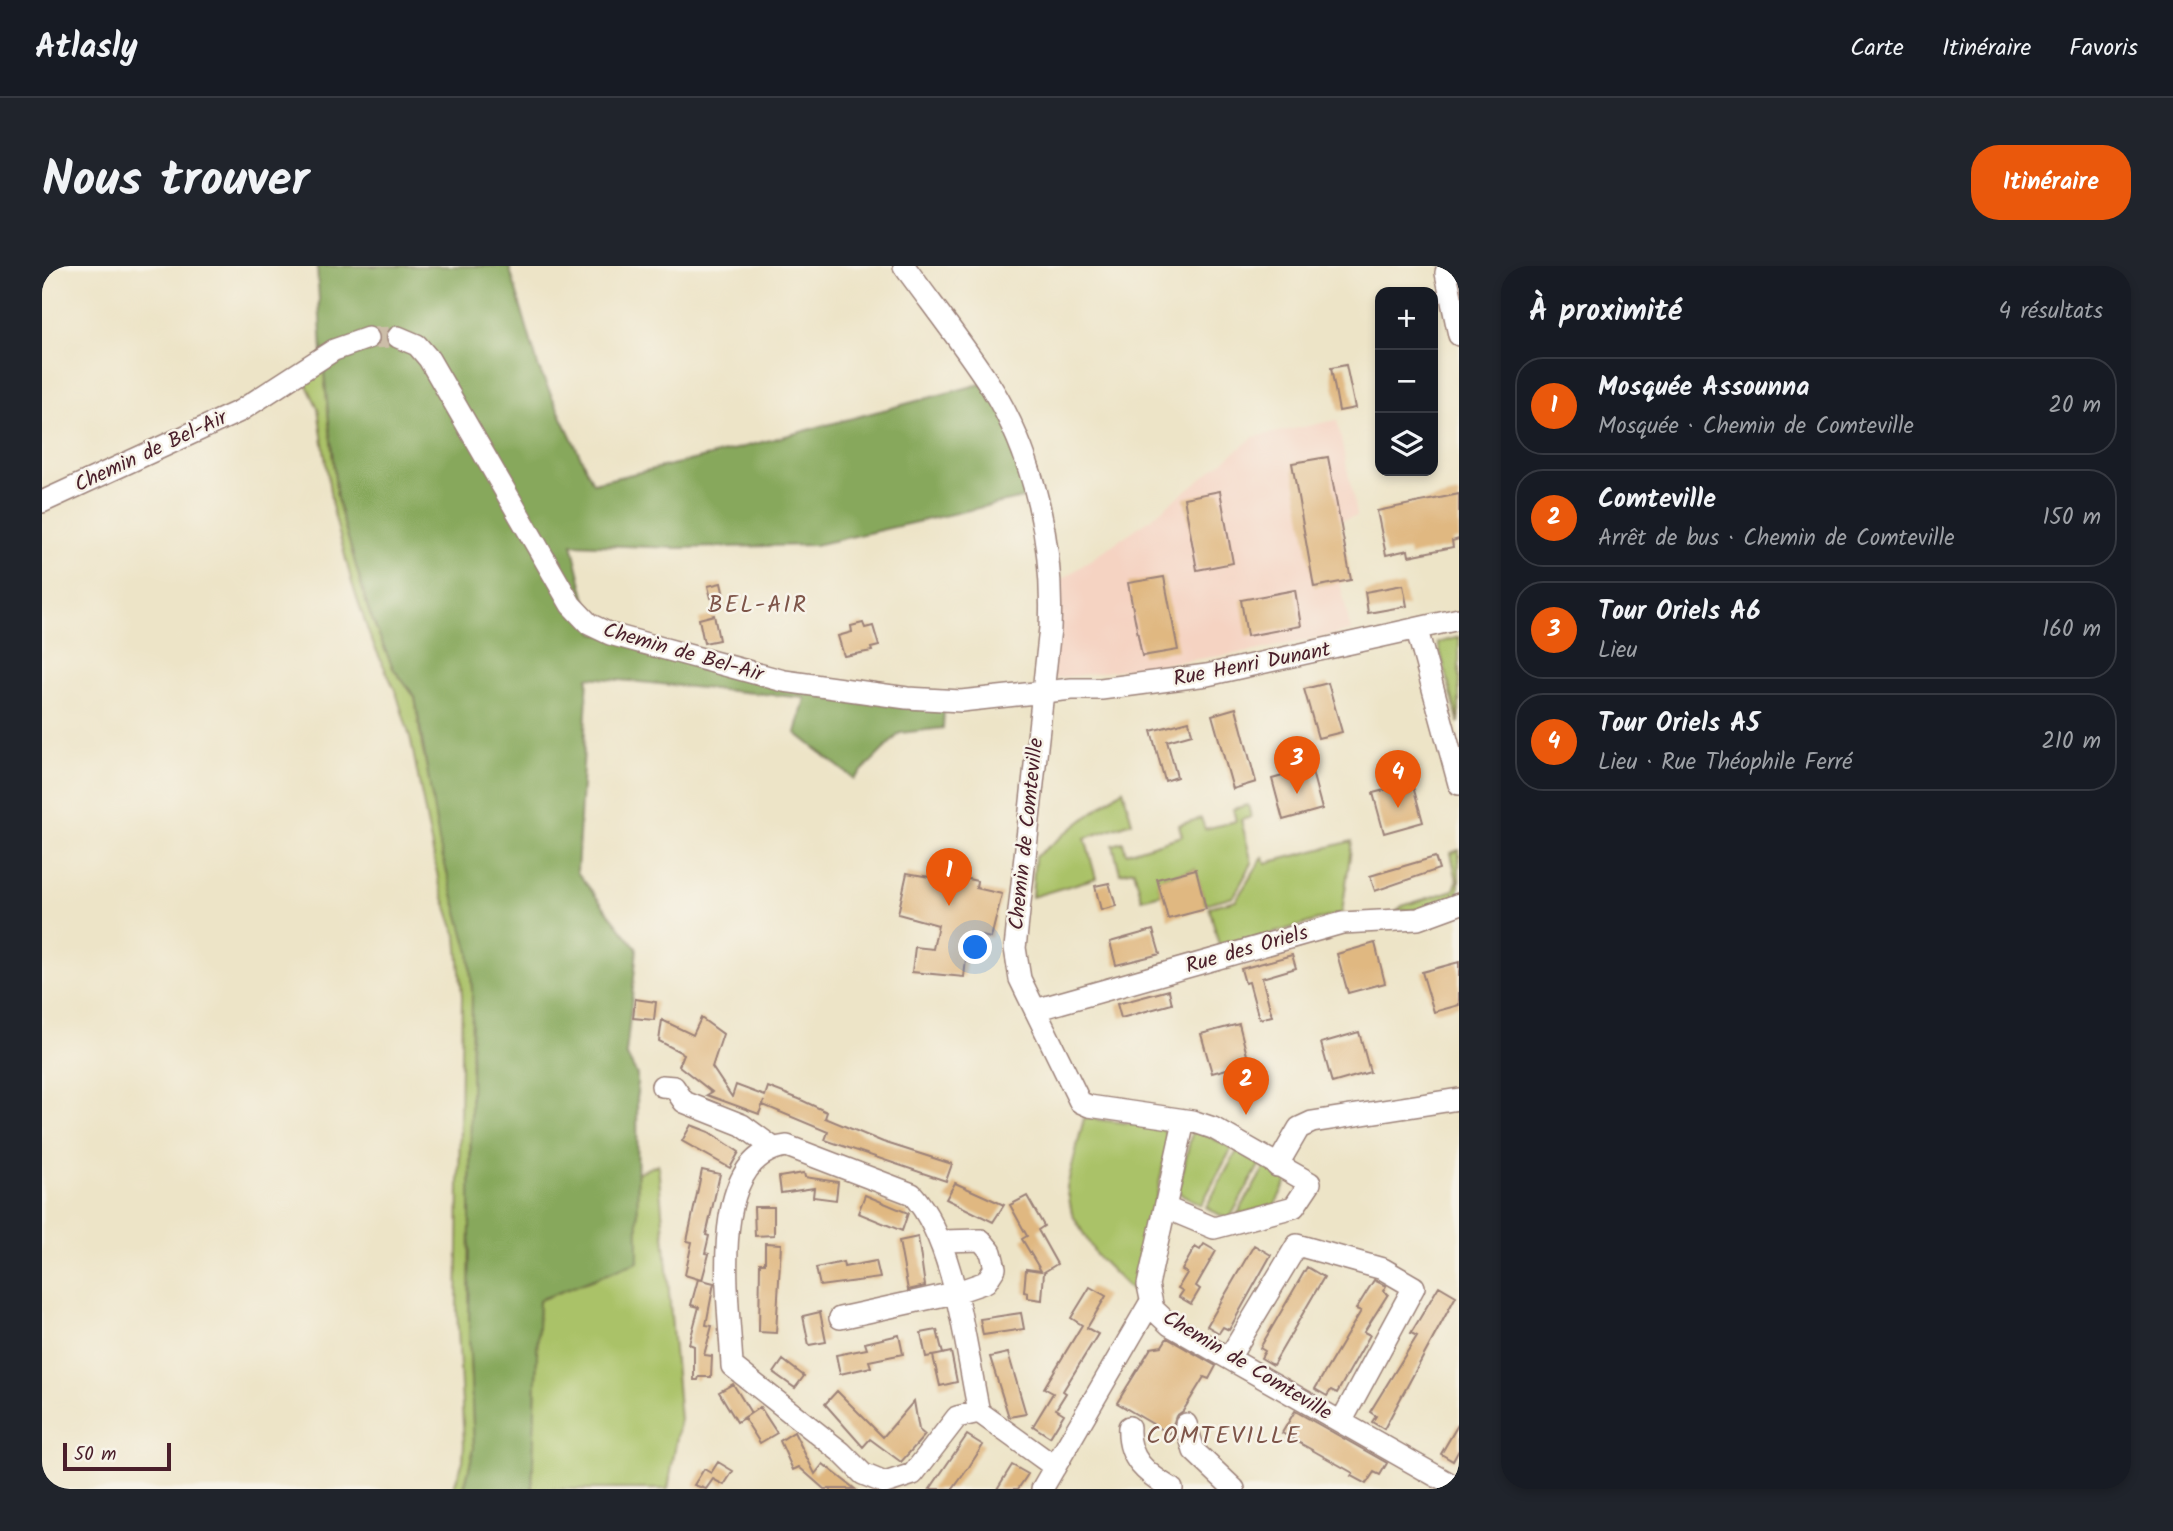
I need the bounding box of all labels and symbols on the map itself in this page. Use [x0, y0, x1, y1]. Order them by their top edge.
street label: Chemin de Bel-Air [69, 402, 234, 502]
district label: BEL-AIR [708, 588, 808, 624]
street label: Chemin de Bel-Air [599, 614, 768, 692]
street label: Rue Henri Dunant [1171, 633, 1334, 696]
street label: Chemin de Comteville [1001, 736, 1054, 932]
pin: 3 [1274, 736, 1320, 794]
pin: 4 [1375, 750, 1421, 808]
pin: 1 [926, 848, 972, 906]
street label: Rue des Oriels [1182, 917, 1312, 983]
your location [958, 930, 992, 964]
pin: 2 [1223, 1057, 1269, 1115]
street label: Chemin de Comteville [1156, 1302, 1339, 1430]
district label: COMTEVILLE [1146, 1417, 1302, 1456]
scale bar [63, 1440, 172, 1472]

